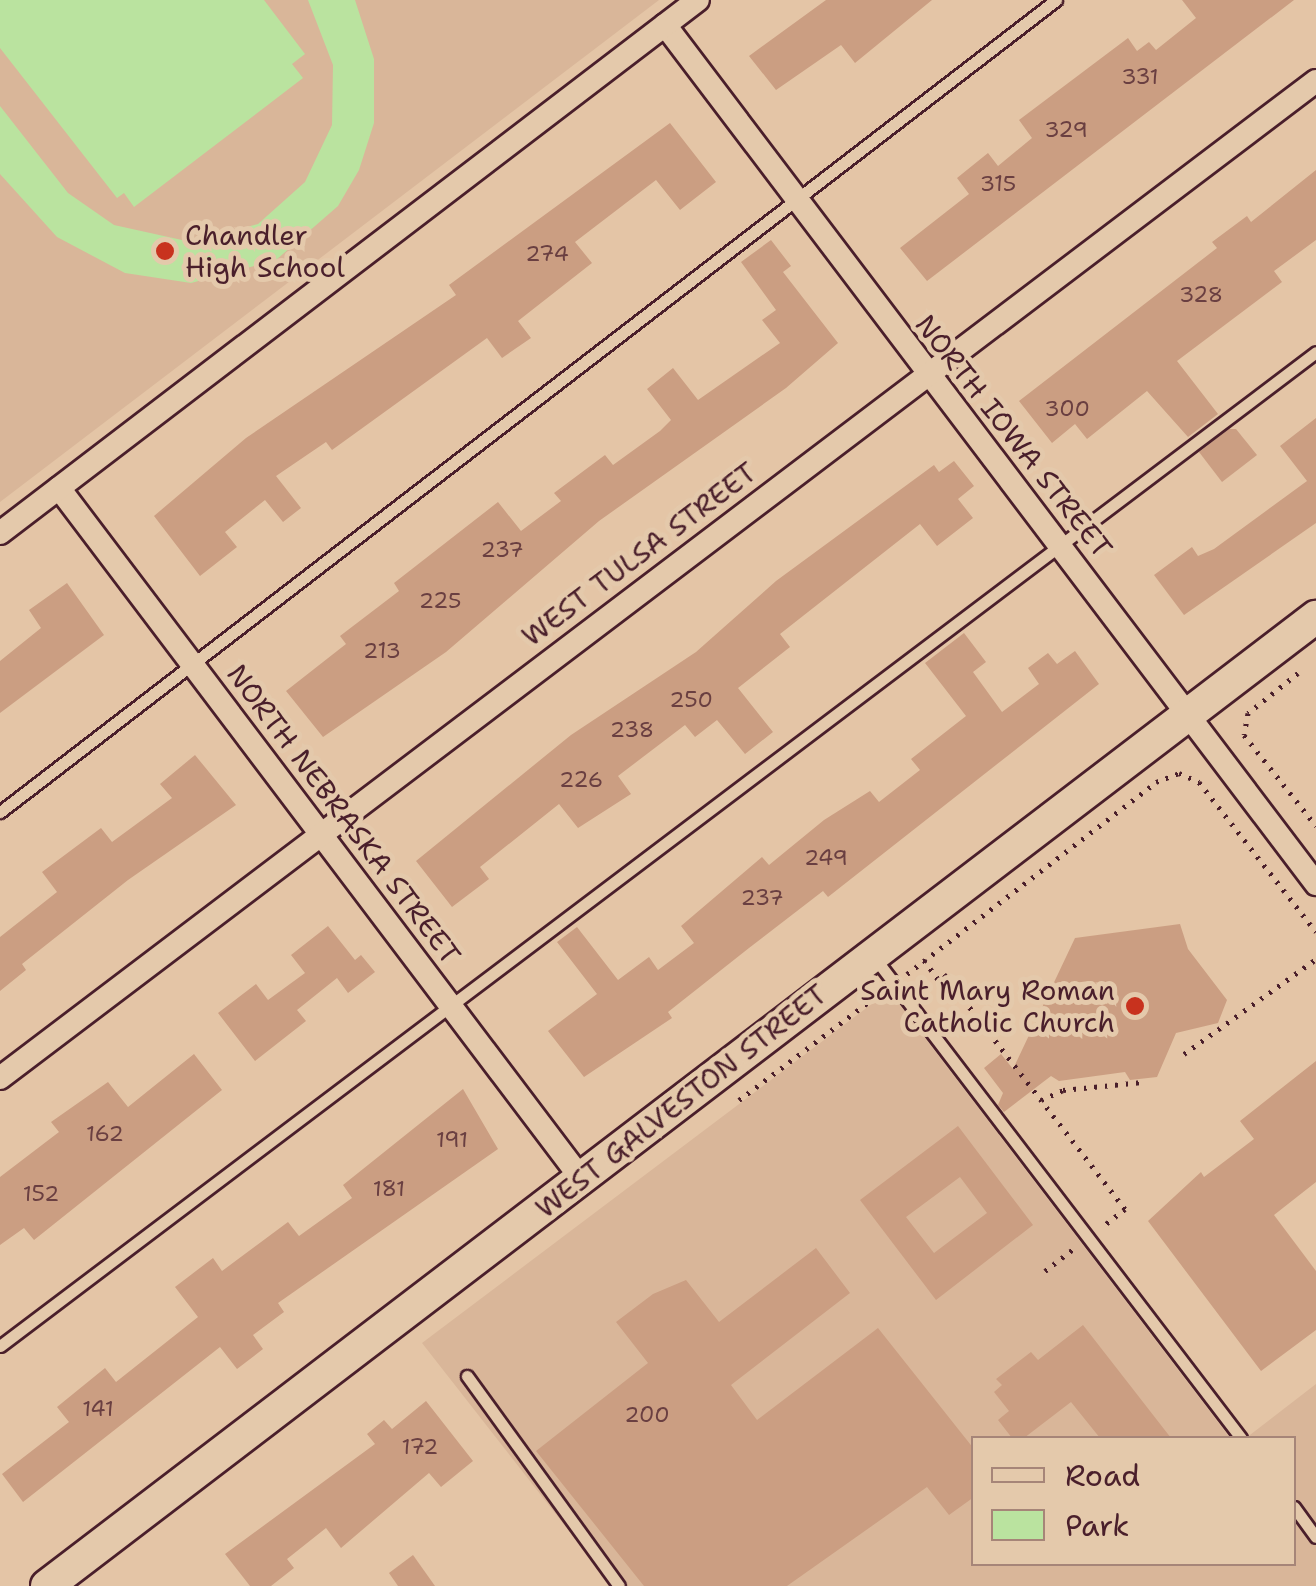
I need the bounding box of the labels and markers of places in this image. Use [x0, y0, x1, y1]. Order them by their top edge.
place label: Chandler High School [185, 218, 345, 284]
marker: Chandler High School [154, 240, 176, 262]
place label: Saint Mary Roman Catholic Church [860, 973, 1115, 1039]
marker: Saint Mary Roman Catholic Church [1124, 995, 1146, 1017]

